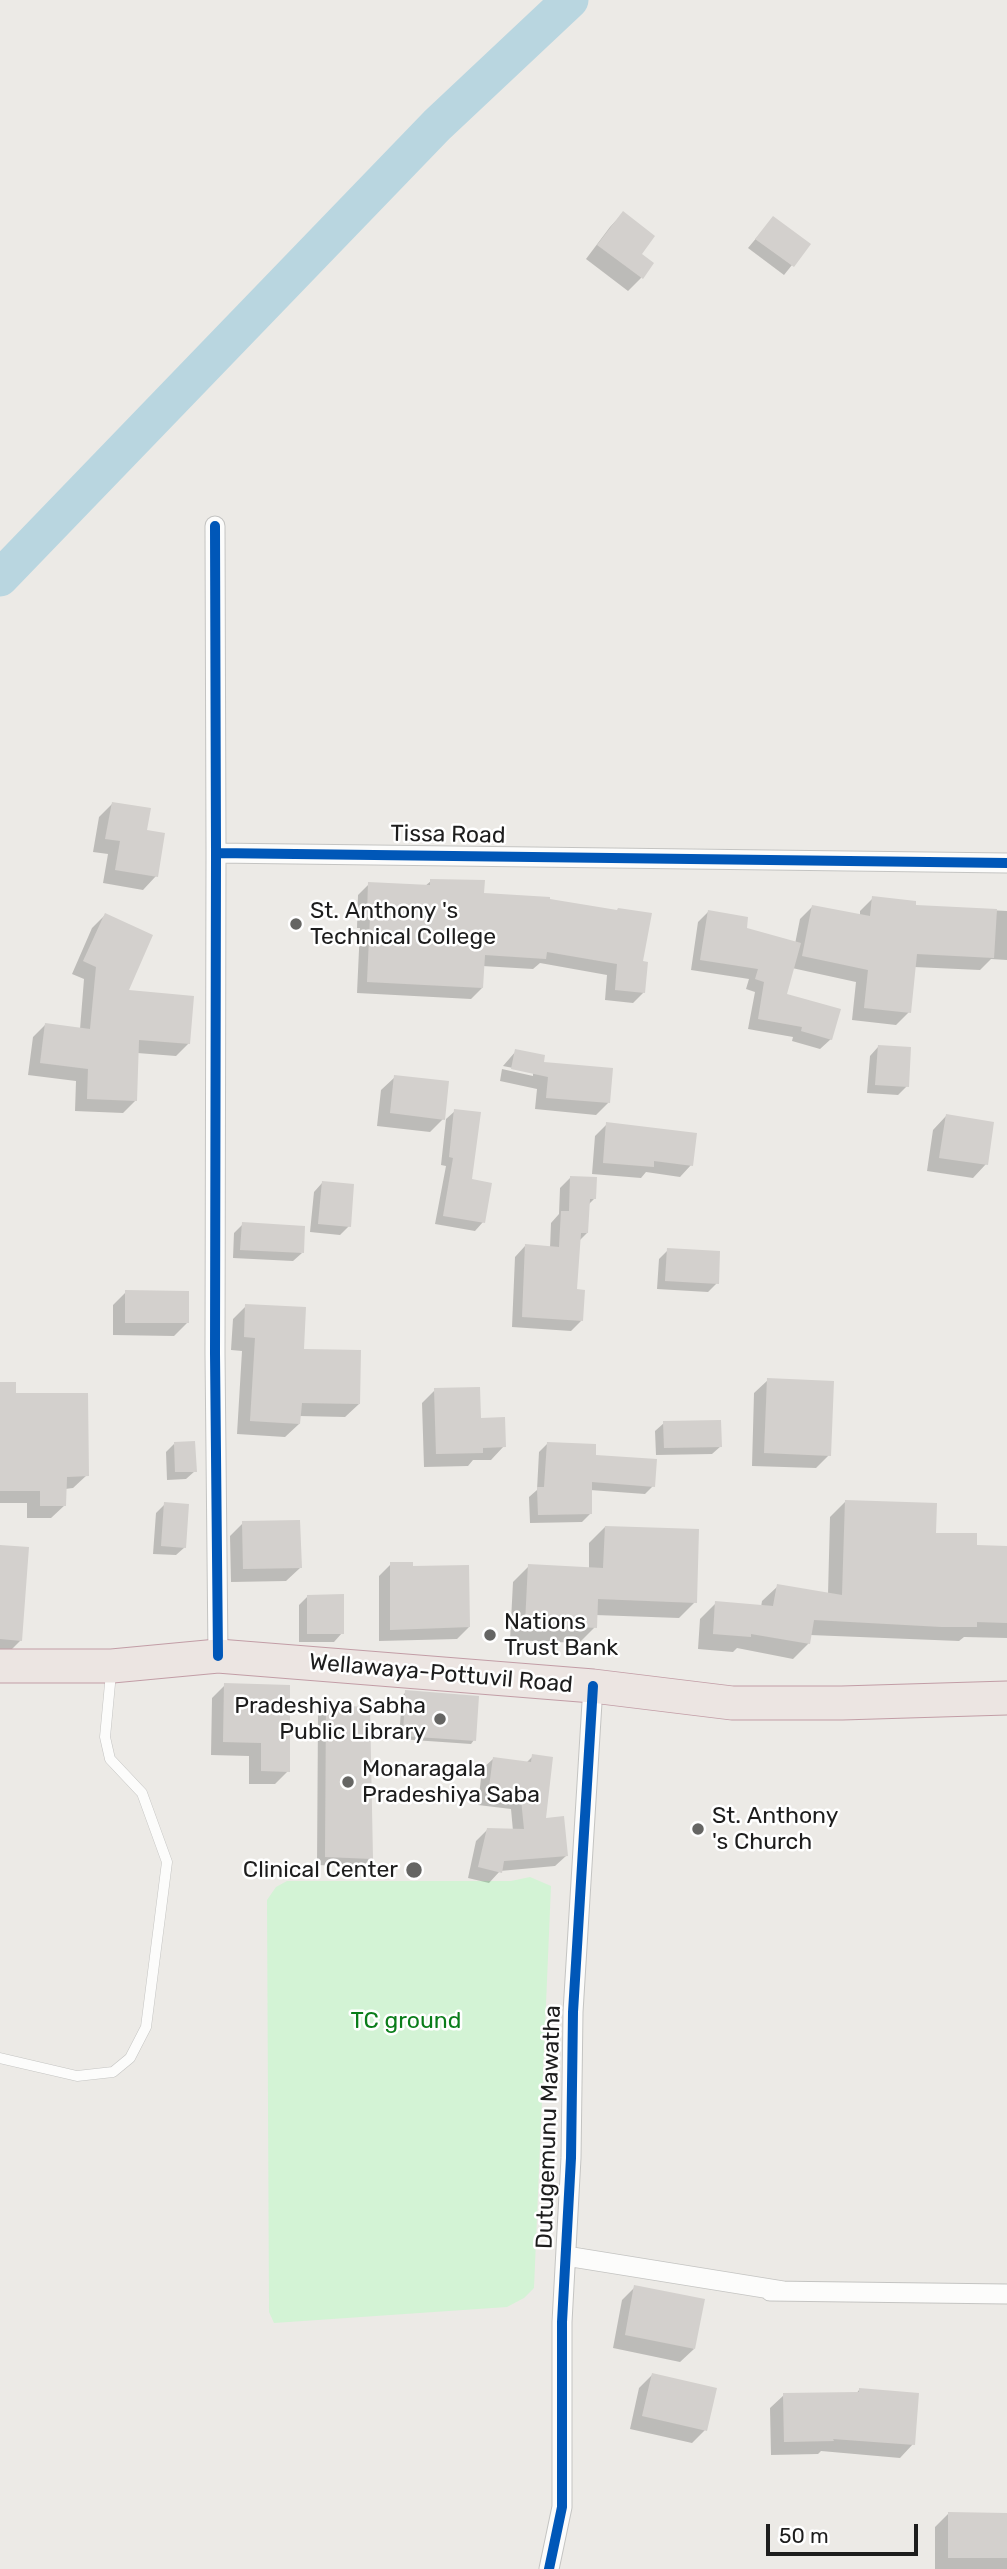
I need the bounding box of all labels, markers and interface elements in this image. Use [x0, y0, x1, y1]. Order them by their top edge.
street label: Tissa Road [390, 820, 506, 850]
place label: St. Anthony 's Technical College [310, 897, 496, 951]
marker: St. Anthony 's Technical College [288, 916, 304, 932]
place label: Nations Trust Bank [504, 1608, 618, 1662]
marker: Nations Trust Bank [482, 1627, 498, 1643]
street label: Wellawaya-Pottuvil Road [308, 1649, 574, 1699]
place label: Pradeshiya Sabha Public Library [234, 1692, 426, 1746]
marker: Pradeshiya Sabha Public Library [432, 1711, 448, 1727]
place label: Monaragala Pradeshiya Saba [362, 1755, 540, 1809]
marker: Monaragala Pradeshiya Saba [340, 1774, 356, 1790]
place label: St. Anthony 's Church [712, 1802, 838, 1856]
marker: St. Anthony 's Church [690, 1821, 706, 1837]
place label: Clinical Center [243, 1856, 398, 1884]
marker: Clinical Center [404, 1860, 424, 1880]
street label: Dutugemunu Mawatha [531, 2005, 567, 2249]
park label: TC ground [351, 2007, 461, 2035]
scale bar [769, 2510, 921, 2554]
text: 50 m [779, 2523, 829, 2548]

